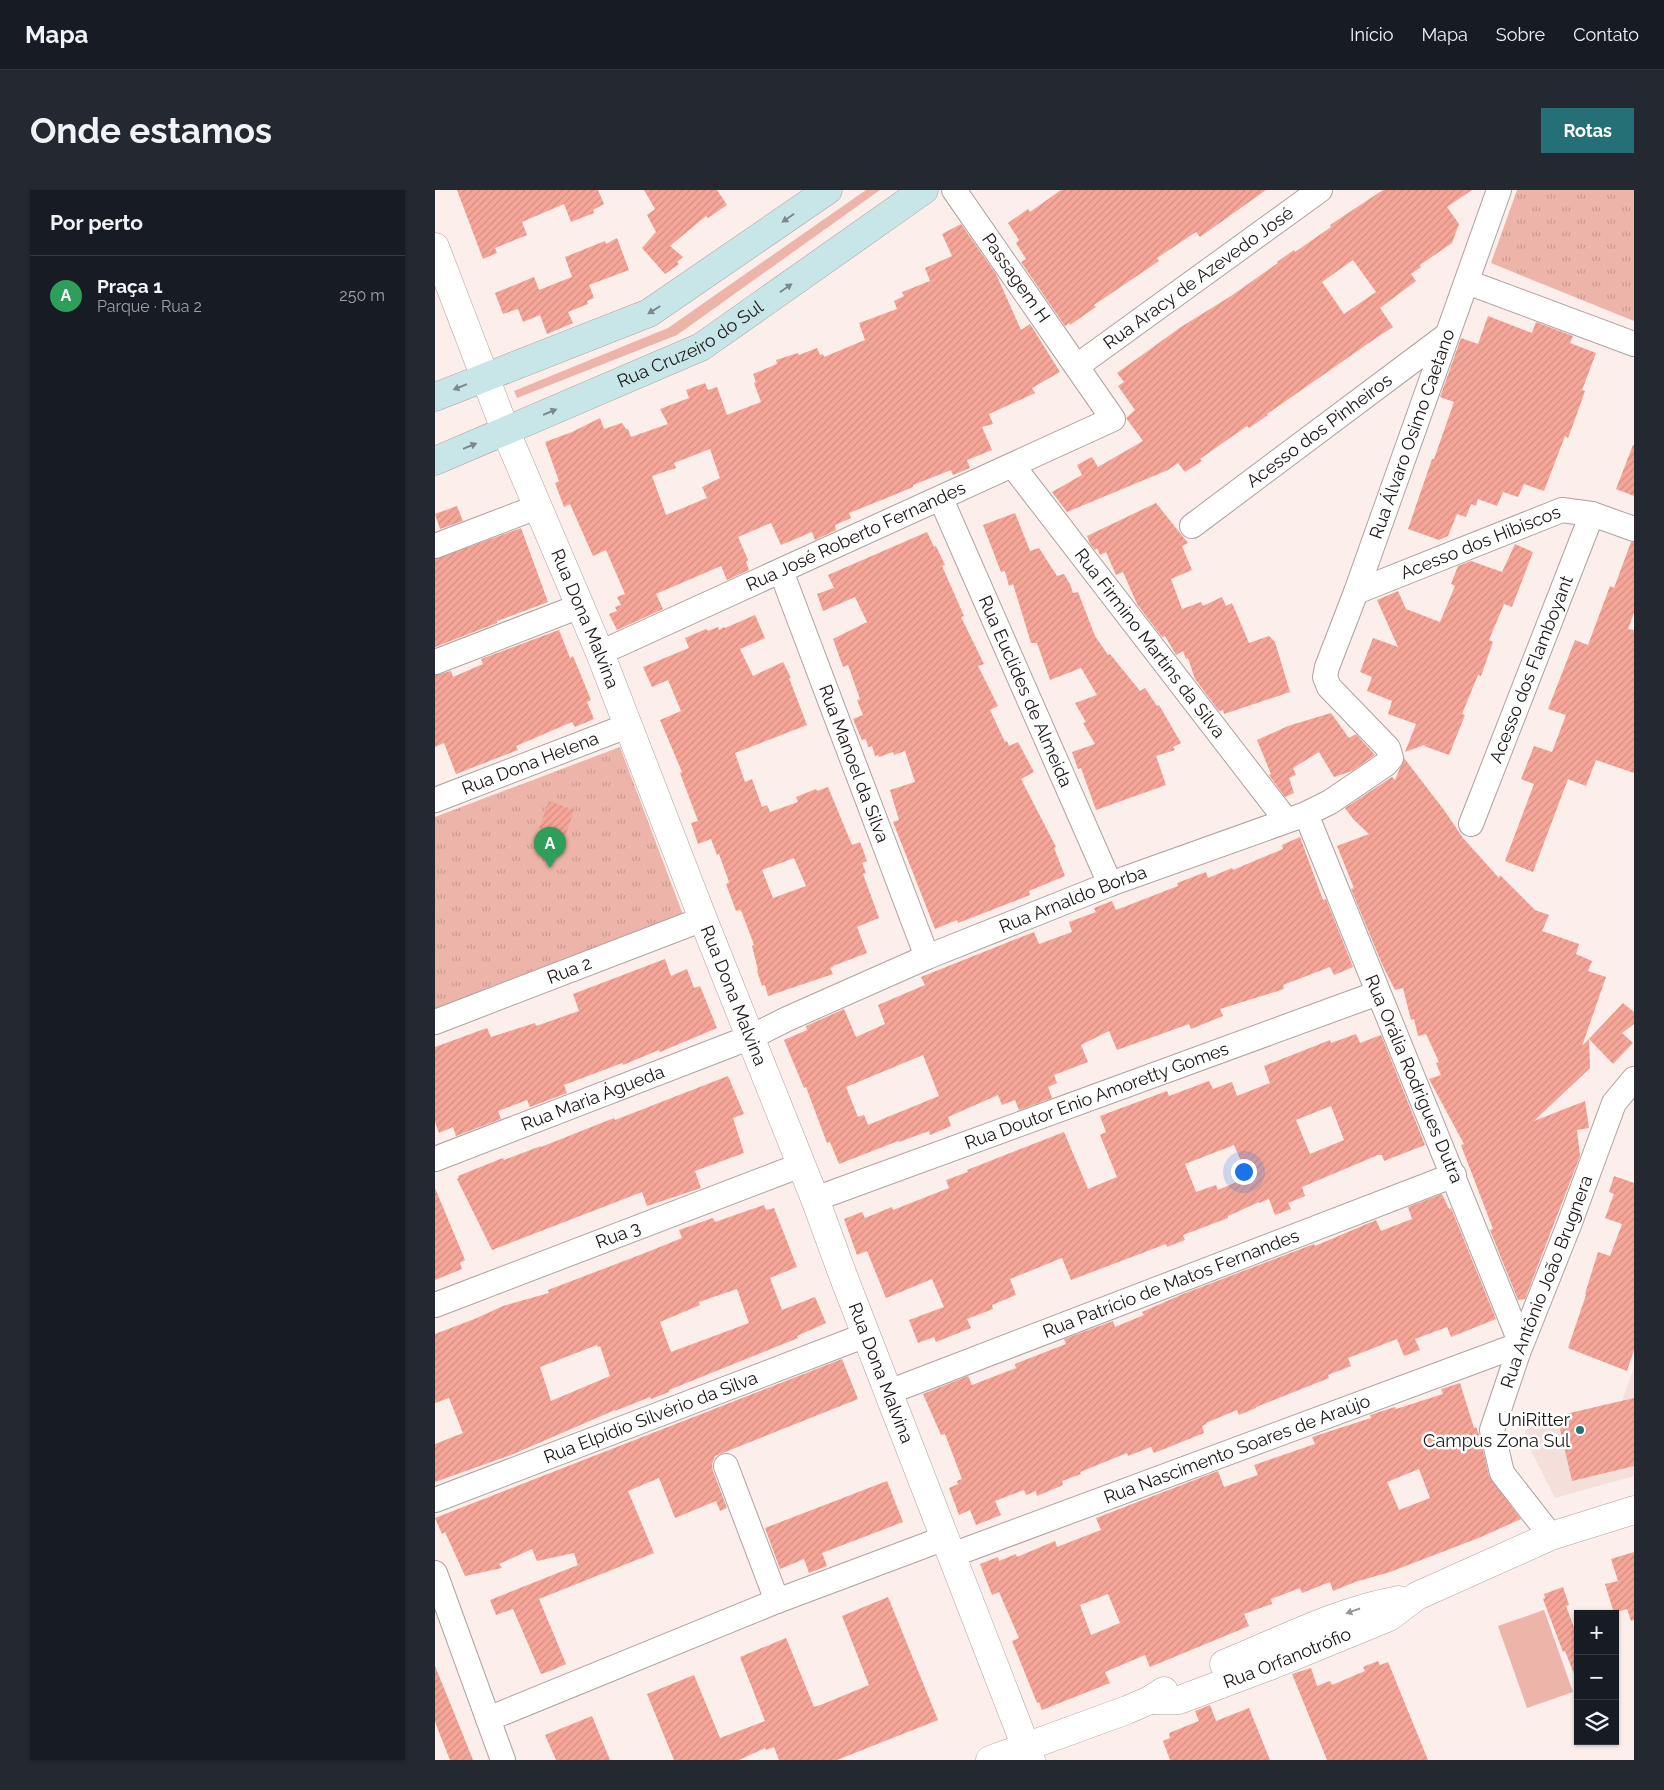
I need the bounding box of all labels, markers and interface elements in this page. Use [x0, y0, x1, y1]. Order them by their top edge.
text: Mapa [25, 20, 88, 49]
text: Início [1350, 24, 1393, 45]
text: Mapa [1421, 24, 1468, 45]
text: Sobre [1496, 24, 1545, 45]
text: Contato [1573, 24, 1639, 45]
button: Rotas [1541, 108, 1634, 153]
text: Onde estamos [30, 110, 272, 151]
street label: Rua Aracy de Azevedo José [1099, 202, 1298, 353]
text: Por perto [50, 210, 143, 235]
one-way arrow [781, 213, 795, 223]
street label: Passagem H [978, 229, 1055, 326]
text: Praça 1 [97, 275, 163, 297]
one-way arrow [779, 283, 792, 293]
text: A [61, 286, 71, 305]
text: 250 m [339, 286, 385, 305]
street label: Rua Cruzeiro do Sul [614, 296, 767, 392]
text: Parque · Rua 2 [97, 297, 202, 316]
one-way arrow [647, 305, 661, 314]
street label: Rua Álvaro Osimo Caetano [1365, 326, 1459, 542]
street label: Acesso dos Pinheiros [1242, 369, 1396, 492]
one-way arrow [452, 383, 467, 391]
one-way arrow [543, 408, 557, 416]
one-way arrow [463, 442, 478, 450]
street label: Rua José Roberto Fernandes [742, 477, 969, 595]
street label: Acesso dos Hibiscos [1397, 501, 1564, 583]
street label: Rua Firmino Martins da Silva [1070, 544, 1230, 742]
street label: Rua Dona Malvina [547, 546, 624, 691]
street label: Acesso dos Flamboyant [1485, 573, 1577, 766]
street label: Rua Euclides de Almeida [975, 592, 1077, 790]
street label: Rua Manoel da Silva [815, 682, 894, 845]
street label: Rua Dona Helena [459, 727, 601, 799]
pin: A [534, 827, 566, 868]
street label: Rua Arnaldo Borba [996, 861, 1149, 937]
street label: Rua Dona Malvina [697, 922, 772, 1069]
street label: Rua 2 [544, 952, 595, 988]
street label: Rua Orália Rodrigues Dutra [1361, 971, 1468, 1186]
street label: Rua Doutor Enio Amoretty Gomes [962, 1037, 1232, 1153]
street label: Rua Maria Águeda [518, 1061, 667, 1135]
your location [1231, 1159, 1257, 1185]
street label: Rua Antônio João Brugnera [1496, 1172, 1596, 1391]
street label: Rua 3 [592, 1216, 643, 1253]
street label: Rua Patrício de Matos Fernandes [1040, 1224, 1302, 1342]
street label: Rua Dona Malvina [844, 1299, 918, 1446]
street label: Rua Elpídio Silvério da Silva [541, 1367, 760, 1467]
street label: Rua Nascimento Soares de Araújo [1101, 1390, 1373, 1508]
place label: UniRitter Campus Zona Sul [1423, 1409, 1571, 1451]
marker: UniRitter Campus Zona Sul [1574, 1424, 1586, 1436]
one-way arrow [1345, 1607, 1360, 1615]
map controls [1574, 1610, 1619, 1745]
button: + [1574, 1610, 1619, 1655]
street label: Rua Orfanotrófio [1220, 1623, 1354, 1692]
button: − [1574, 1655, 1619, 1700]
button: layers [1574, 1700, 1619, 1745]

